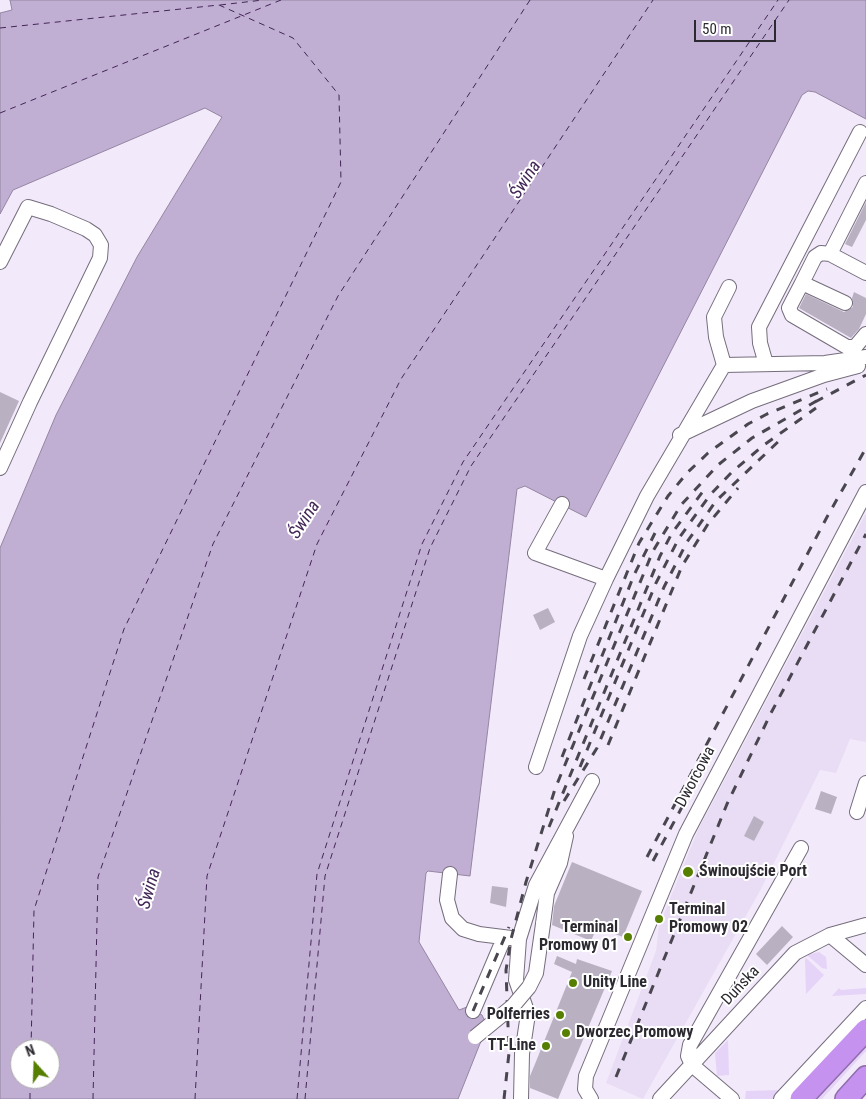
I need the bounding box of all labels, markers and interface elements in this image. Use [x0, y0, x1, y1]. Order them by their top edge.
scale bar [696, 10, 778, 42]
text: 50 m [702, 20, 732, 38]
water label: Świna [506, 157, 546, 203]
water label: Świna [285, 497, 325, 543]
street label: Dworcowa [672, 743, 720, 811]
place label: Świnoujście Port [699, 862, 807, 882]
marker: Świnoujście Port [681, 865, 695, 879]
water label: Świna [134, 866, 166, 912]
place label: Terminal Promowy 02 [669, 900, 748, 938]
marker: Terminal Promowy 02 [653, 913, 665, 925]
place label: Terminal Promowy 01 [539, 918, 618, 956]
marker: Terminal Promowy 01 [622, 931, 634, 943]
street label: Duńska [718, 962, 764, 1010]
place label: Unity Line [583, 973, 647, 993]
marker: Unity Line [567, 977, 579, 989]
place label: Polferries [487, 1005, 550, 1025]
marker: Polferries [554, 1009, 566, 1021]
place label: Dworzec Promowy [576, 1023, 693, 1043]
marker: Dworzec Promowy [560, 1027, 572, 1039]
place label: TT-Line [488, 1036, 536, 1056]
north arrow [10, 1039, 60, 1089]
marker: TT-Line [540, 1040, 552, 1052]
text: N [23, 1042, 37, 1060]

